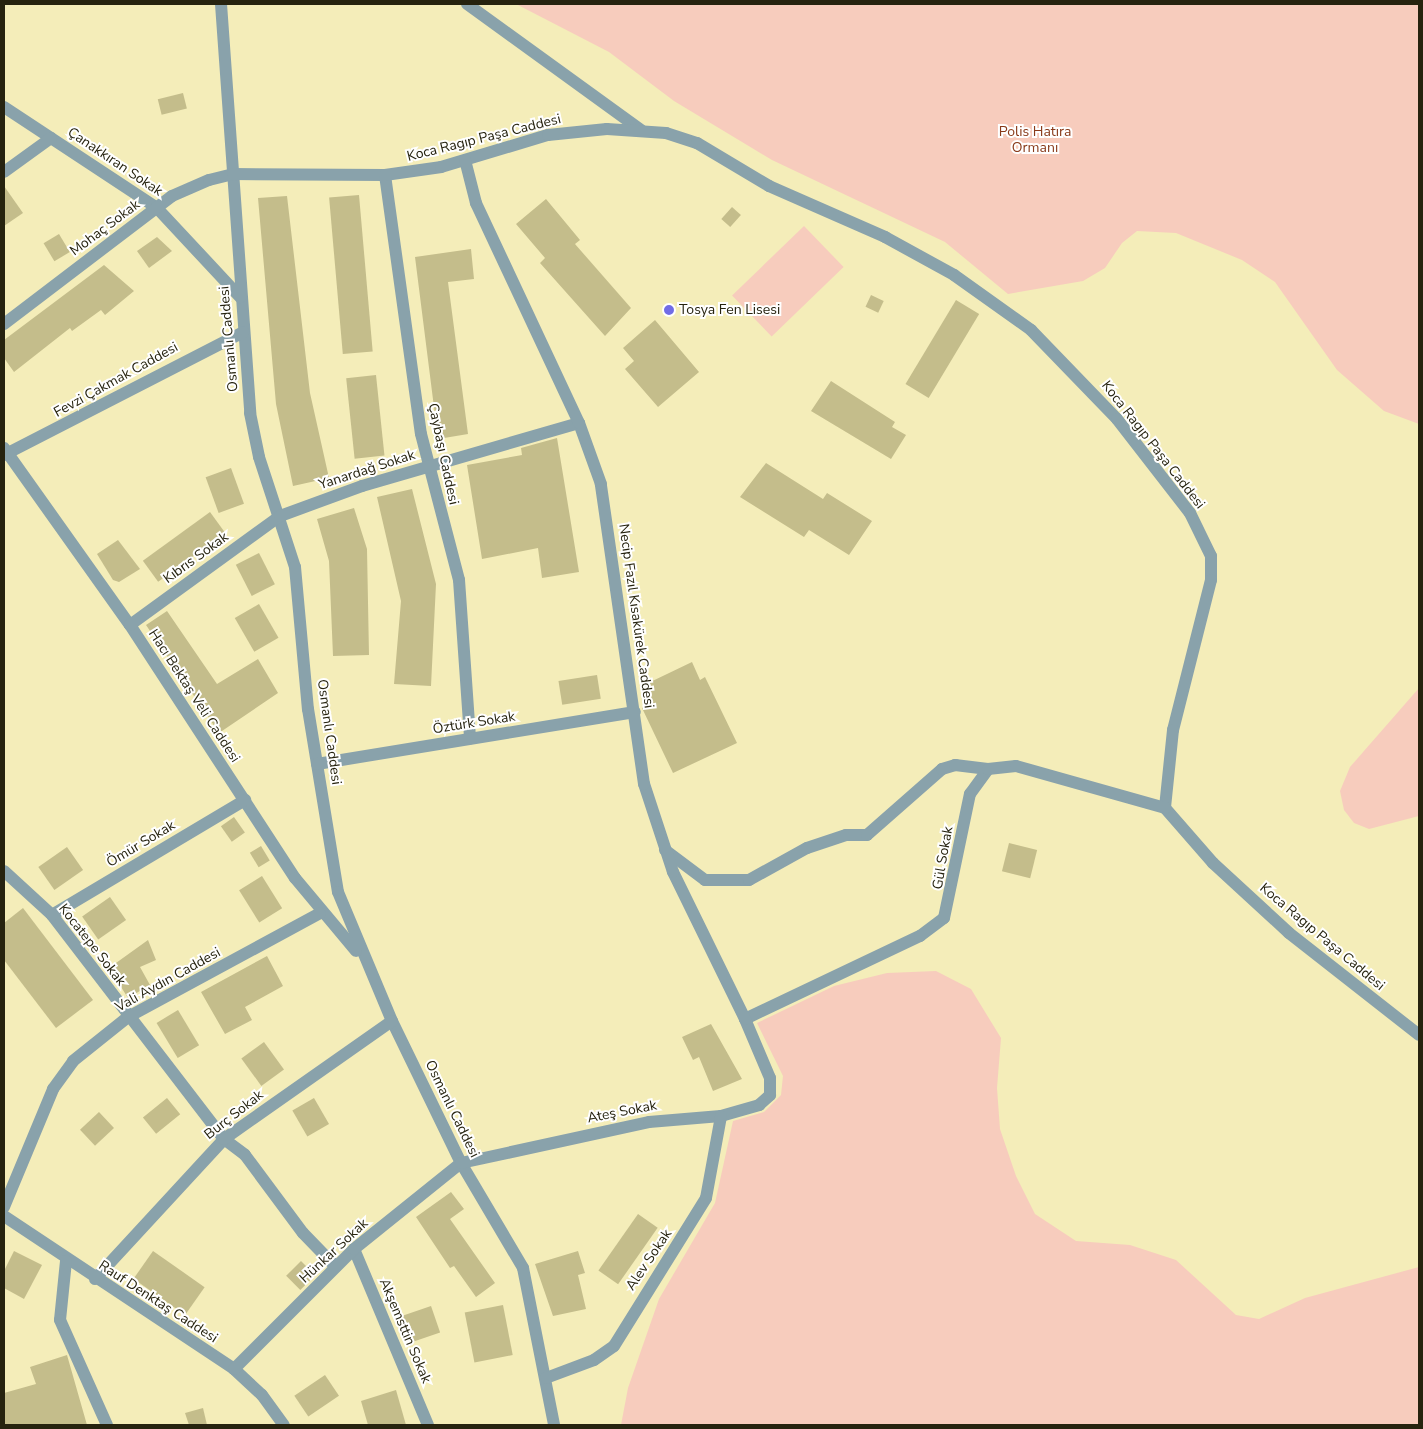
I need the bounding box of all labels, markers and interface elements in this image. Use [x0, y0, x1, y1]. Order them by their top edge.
street label: Koca Ragıp Paşa Caddesi [405, 111, 563, 165]
street label: Çanakkıran Sokak [64, 124, 166, 200]
park label: Polis Hatıra Ormanı [999, 124, 1071, 156]
street label: Mohaç Sokak [67, 196, 143, 260]
street label: Osmanlı Caddesi [216, 285, 242, 393]
place label: Tosya Fen Lisesi [679, 302, 780, 318]
marker: Tosya Fen Lisesi [663, 304, 675, 316]
street label: Fevzi Çakmak Caddesi [51, 339, 181, 421]
street label: Koca Ragıp Paşa Caddesi [1098, 378, 1208, 512]
street label: Çaybaşı Caddesi [424, 402, 462, 506]
street label: Yanardağ Sokak [317, 447, 417, 493]
street label: Necip Fazıl Kısakürek Caddesi [615, 523, 657, 709]
street label: Kıbrıs Sokak [160, 529, 232, 587]
street label: Hacı Bektaş Veli Caddesi [145, 626, 243, 766]
street label: Osmanlı Caddesi [313, 678, 345, 786]
street label: Öztürk Sokak [432, 708, 516, 738]
street label: Ömür Sokak [104, 817, 178, 871]
street label: Gül Sokak [929, 825, 957, 891]
street label: Koca Ragıp Paşa Caddesi [1256, 880, 1388, 994]
street label: Kocatepe Sokak [55, 901, 129, 989]
street label: Vali Aydın Caddesi [113, 944, 223, 1016]
street label: Osmanlı Caddesi [421, 1058, 483, 1160]
street label: Burç Sokak [201, 1087, 267, 1143]
street label: Ateş Sokak [586, 1097, 658, 1127]
street label: Hünkar Sokak [296, 1215, 372, 1287]
street label: Alev Sokak [622, 1226, 676, 1294]
street label: Rauf Denktaş Caddesi [95, 1257, 221, 1347]
street label: Akşemsttin Sokak [375, 1276, 435, 1386]

